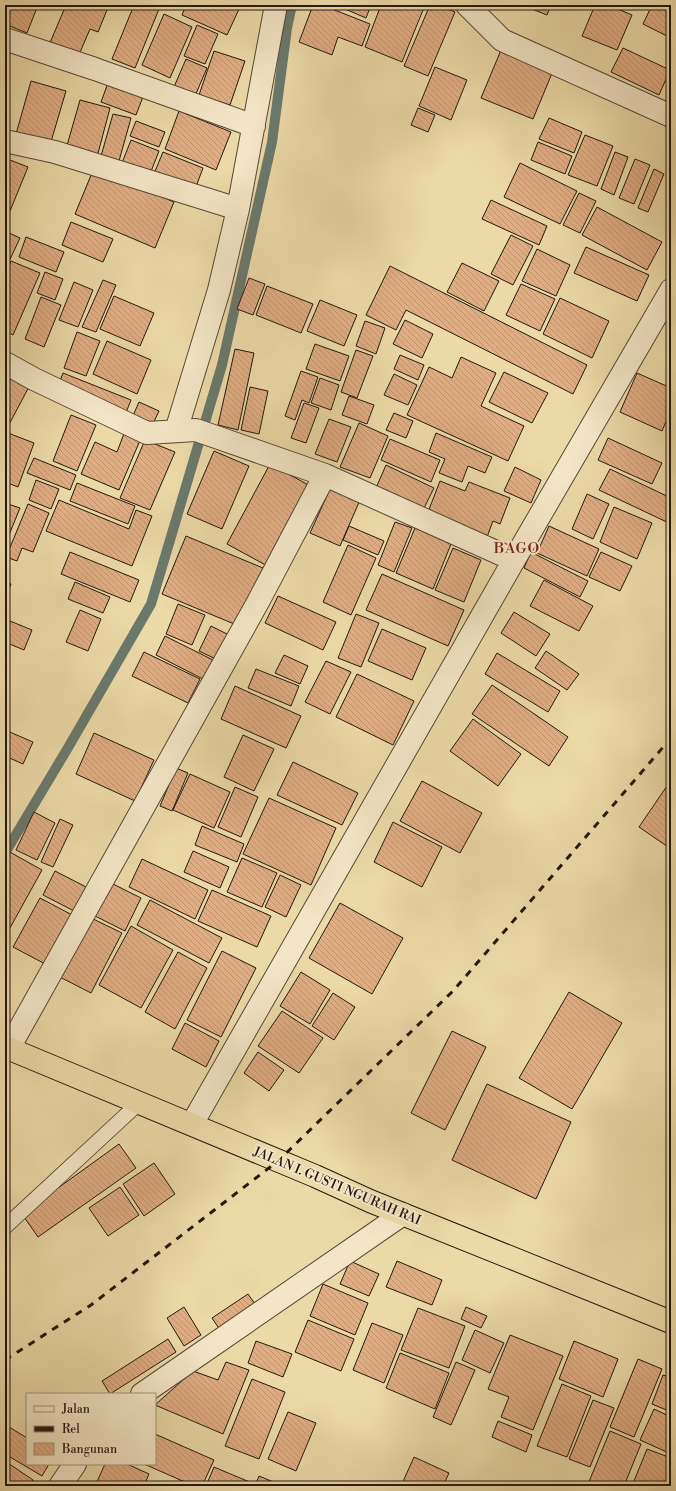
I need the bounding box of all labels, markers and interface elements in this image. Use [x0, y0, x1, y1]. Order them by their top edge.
district label: BAGO [493, 539, 540, 558]
street label: JALAN I. GUSTI NGURAH RAI [250, 1143, 423, 1229]
legend [26, 1393, 156, 1465]
text: Jalan [61, 1402, 90, 1417]
text: Rel [62, 1422, 80, 1437]
text: Bangunan [61, 1442, 117, 1457]

